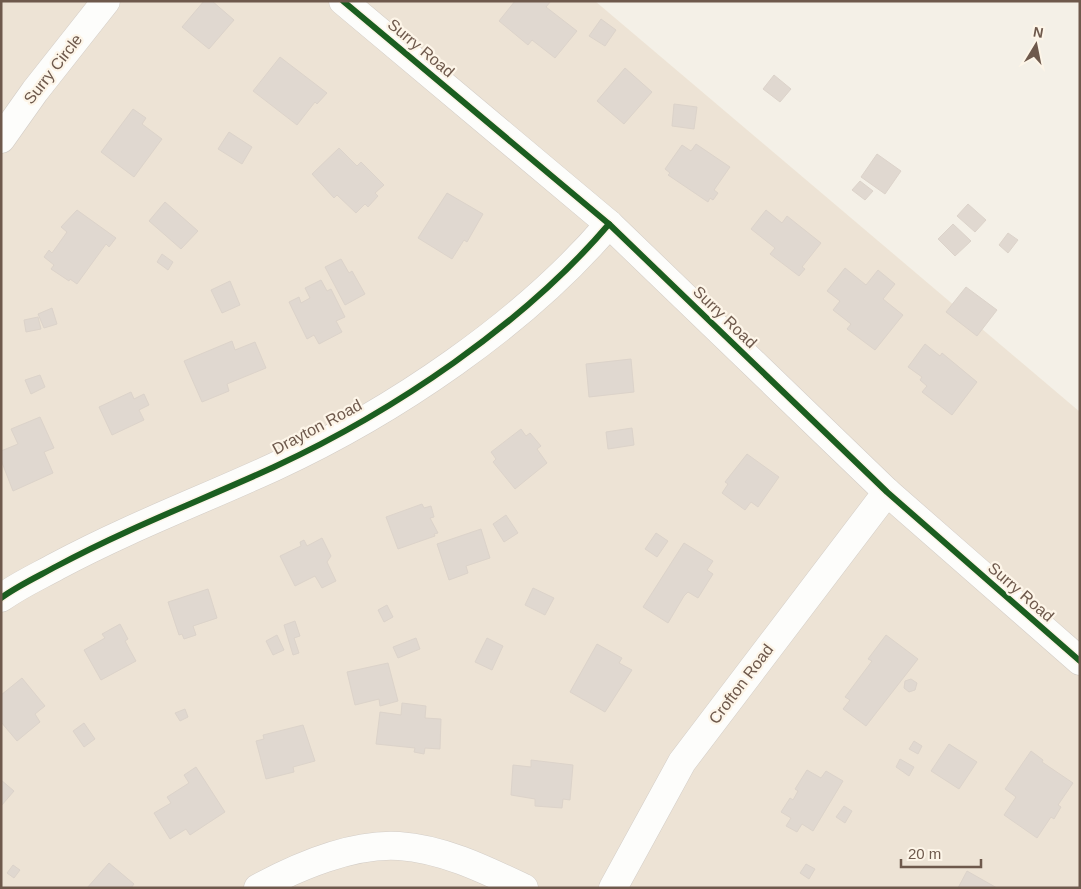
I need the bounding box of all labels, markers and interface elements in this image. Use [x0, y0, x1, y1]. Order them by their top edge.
street label: Surry Road [385, 15, 457, 81]
north arrow [1011, 20, 1061, 70]
text: N [1032, 23, 1045, 41]
street label: Surry Circle [21, 31, 85, 107]
street label: Surry Road [690, 283, 760, 351]
street label: Drayton Road [269, 396, 365, 458]
street label: Surry Road [985, 559, 1057, 625]
street label: Crofton Road [706, 641, 776, 727]
scale bar [901, 836, 981, 868]
text: 20 m [908, 845, 941, 862]

